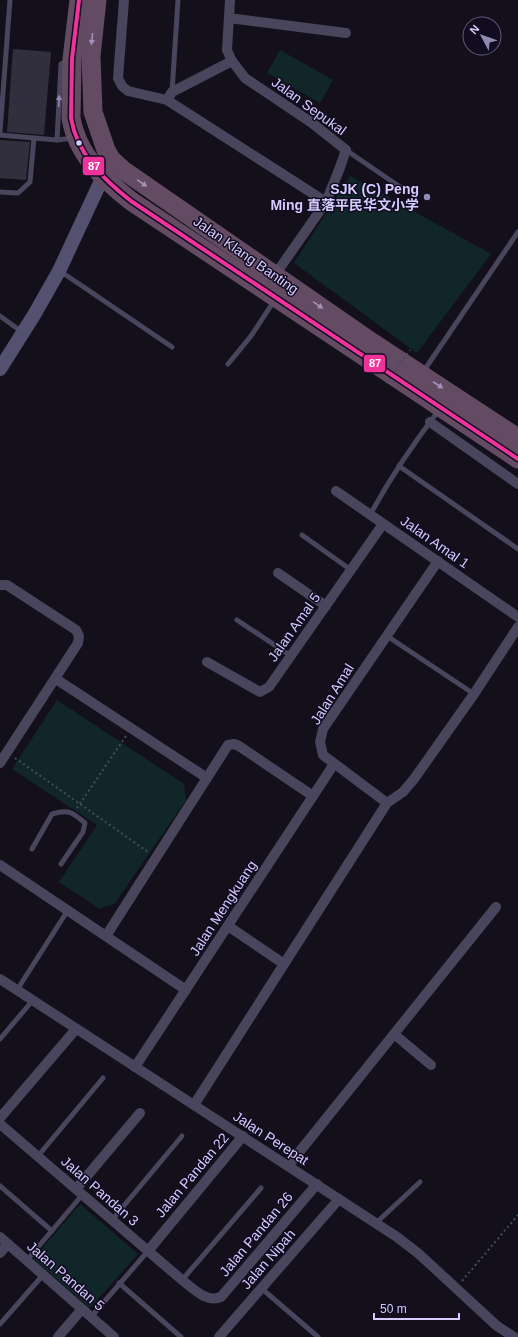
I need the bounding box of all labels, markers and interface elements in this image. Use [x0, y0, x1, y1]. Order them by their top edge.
north arrow [462, 16, 502, 56]
text: N [467, 22, 482, 36]
one-way arrow [89, 33, 96, 45]
street label: Jalan Sepukal [269, 74, 349, 138]
one-way arrow [56, 94, 62, 107]
unlabelled marker [74, 138, 84, 148]
line badge: 87 [82, 156, 105, 176]
text: 87 [88, 160, 100, 172]
one-way arrow [137, 179, 147, 187]
place label: SJK (C) Peng Ming 直落平民华文小学 [270, 181, 419, 213]
marker: SJK (C) Peng Ming 直落平民华文小学 [422, 192, 432, 202]
street label: Jalan Klang Banting [190, 213, 302, 297]
one-way arrow [313, 301, 323, 309]
line badge: 87 [363, 354, 386, 373]
text: 87 [369, 357, 381, 369]
one-way arrow [432, 382, 443, 389]
street label: Jalan Amal 1 [398, 512, 473, 572]
street label: Jalan Amal 5 [264, 589, 324, 664]
street label: Jalan Amal [307, 661, 357, 727]
street label: Jalan Mengkuang [186, 857, 260, 959]
street label: Jalan Perepat [230, 1108, 312, 1168]
street label: Jalan Pandan 22 [152, 1129, 232, 1220]
street label: Jalan Pandan 3 [58, 1153, 142, 1229]
street label: Jalan Pandan 26 [216, 1188, 296, 1279]
street label: Jalan Nipah [238, 1226, 298, 1292]
street label: Jalan Pandan 5 [24, 1238, 108, 1314]
scale bar [374, 1295, 459, 1321]
text: 50 m [380, 1302, 407, 1316]

